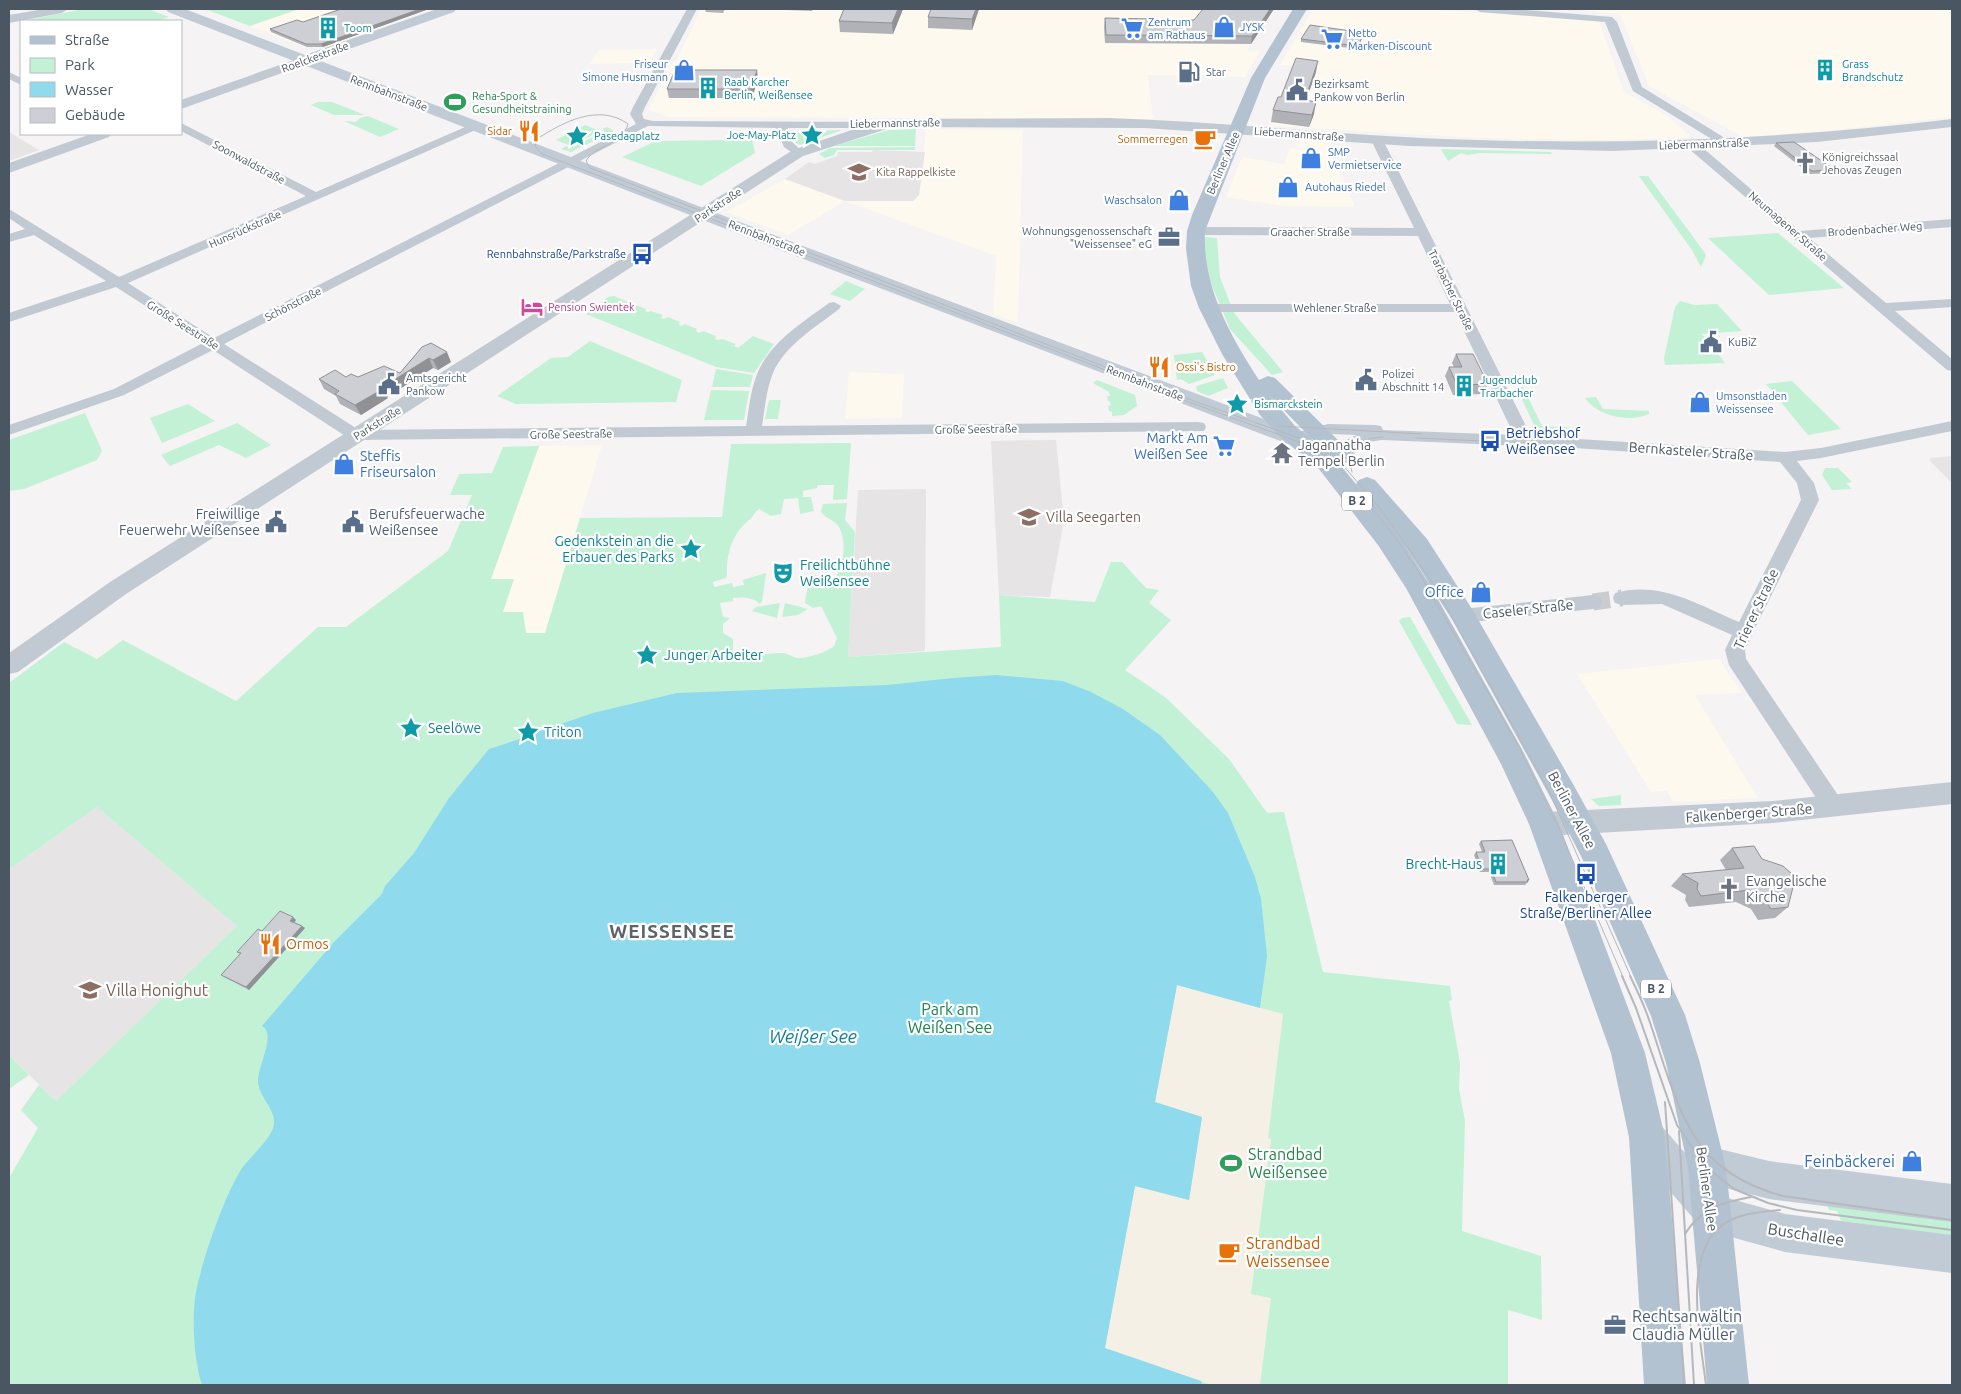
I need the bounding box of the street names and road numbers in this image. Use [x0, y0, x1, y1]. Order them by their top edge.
street label: Roelckestraße [280, 39, 350, 75]
street label: Rennbahnstraße [349, 73, 429, 113]
street label: Liebermannstraße [850, 116, 940, 130]
street label: Liebermannstraße [1254, 125, 1344, 143]
street label: Berliner Allee [1204, 130, 1242, 196]
street label: Liebermannstraße [1659, 136, 1749, 152]
street label: Soonwaldstraße [211, 138, 287, 186]
street label: Parkstraße [692, 185, 744, 225]
street label: Neumagener Straße [1747, 189, 1829, 263]
street label: Hunsrückstraße [207, 208, 283, 250]
street label: Rennbahnstraße [727, 218, 807, 258]
street label: Brodenbacher Weg [1827, 220, 1923, 238]
street label: Graacher Straße [1270, 226, 1350, 238]
street label: Trarbacher Straße [1426, 248, 1476, 332]
street label: Schönstraße [263, 285, 323, 323]
street label: Große Seestraße [145, 298, 221, 352]
street label: Wehlener Straße [1294, 302, 1376, 314]
street label: Rennbahnstraße [1105, 363, 1185, 403]
street label: Parkstraße [351, 404, 403, 442]
street label: Große Seestraße [935, 422, 1017, 436]
street label: Große Seestraße [530, 427, 612, 441]
street label: Bernkasteler Straße [1628, 439, 1754, 463]
road number: B 2 [1342, 492, 1372, 511]
street label: Trierer Straße [1730, 566, 1782, 652]
street label: Caseler Straße [1482, 596, 1574, 622]
street label: Berliner Allee [1545, 769, 1599, 851]
street label: Falkenberger Straße [1685, 801, 1813, 825]
road number: B 2 [1641, 980, 1671, 999]
street label: Berliner Allee [1693, 1146, 1721, 1232]
street label: Buschallee [1767, 1219, 1845, 1249]

